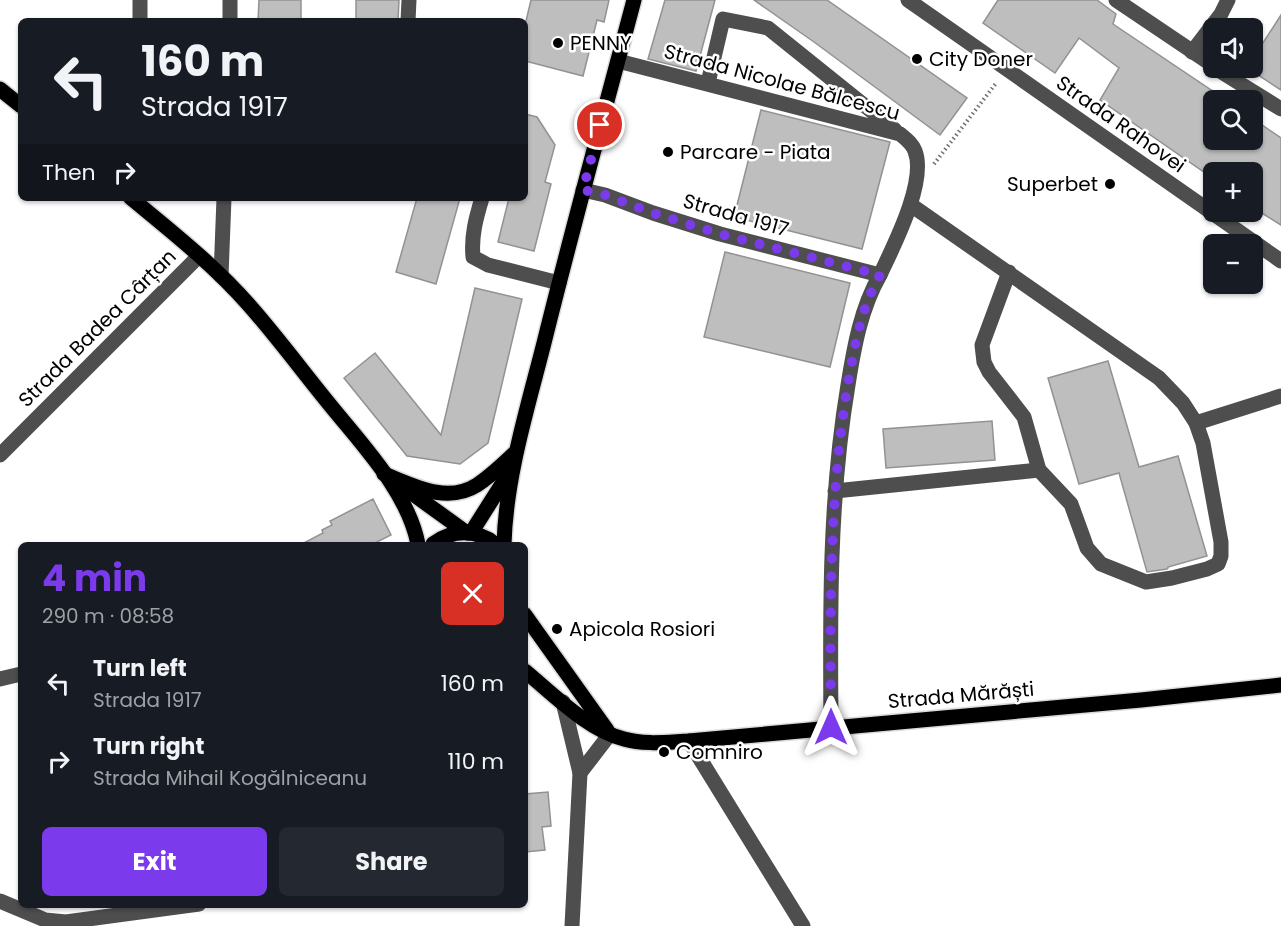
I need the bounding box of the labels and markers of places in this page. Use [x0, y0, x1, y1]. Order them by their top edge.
place label: PENNY [570, 29, 632, 57]
marker: PENNY [551, 36, 565, 50]
place label: City Doner [929, 45, 1033, 73]
marker: City Doner [910, 52, 924, 66]
pin [574, 99, 625, 150]
place label: Parcare - Piata [680, 138, 831, 166]
marker: Parcare - Piata [661, 145, 675, 159]
place label: Superbet [1007, 170, 1098, 198]
marker: Superbet [1103, 177, 1117, 191]
place label: Apicola Rosiori [569, 615, 715, 643]
marker: Apicola Rosiori [550, 622, 564, 636]
place label: Comniro [676, 738, 763, 766]
marker: Comniro [657, 745, 671, 759]

